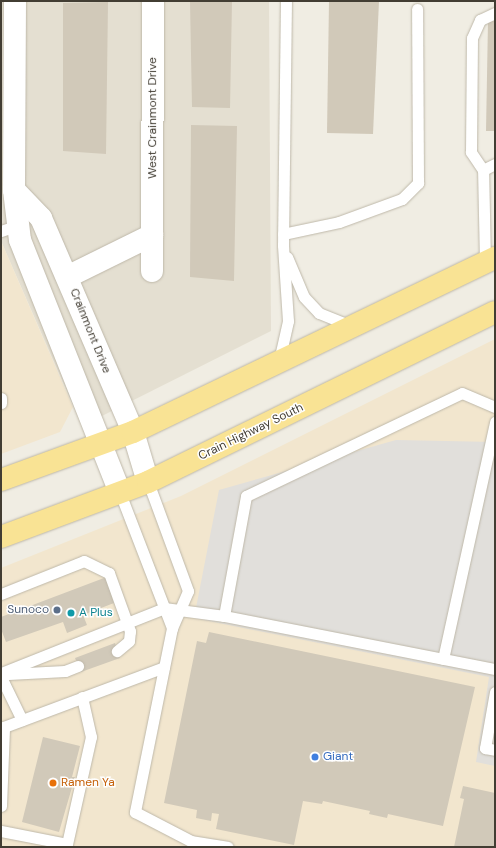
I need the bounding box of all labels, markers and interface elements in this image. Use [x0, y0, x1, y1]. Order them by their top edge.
street label: West Crainmont Drive [146, 57, 160, 179]
street label: Crainmont Drive [66, 286, 114, 376]
street label: Crain Highway South [196, 400, 306, 464]
place label: Sunoco [7, 603, 49, 617]
marker: Sunoco [52, 605, 62, 615]
place label: A Plus [79, 606, 113, 620]
marker: A Plus [66, 608, 76, 618]
place label: Giant [323, 750, 353, 764]
marker: Giant [310, 752, 320, 762]
place label: Ramen Ya [61, 776, 115, 790]
marker: Ramen Ya [48, 778, 58, 788]

